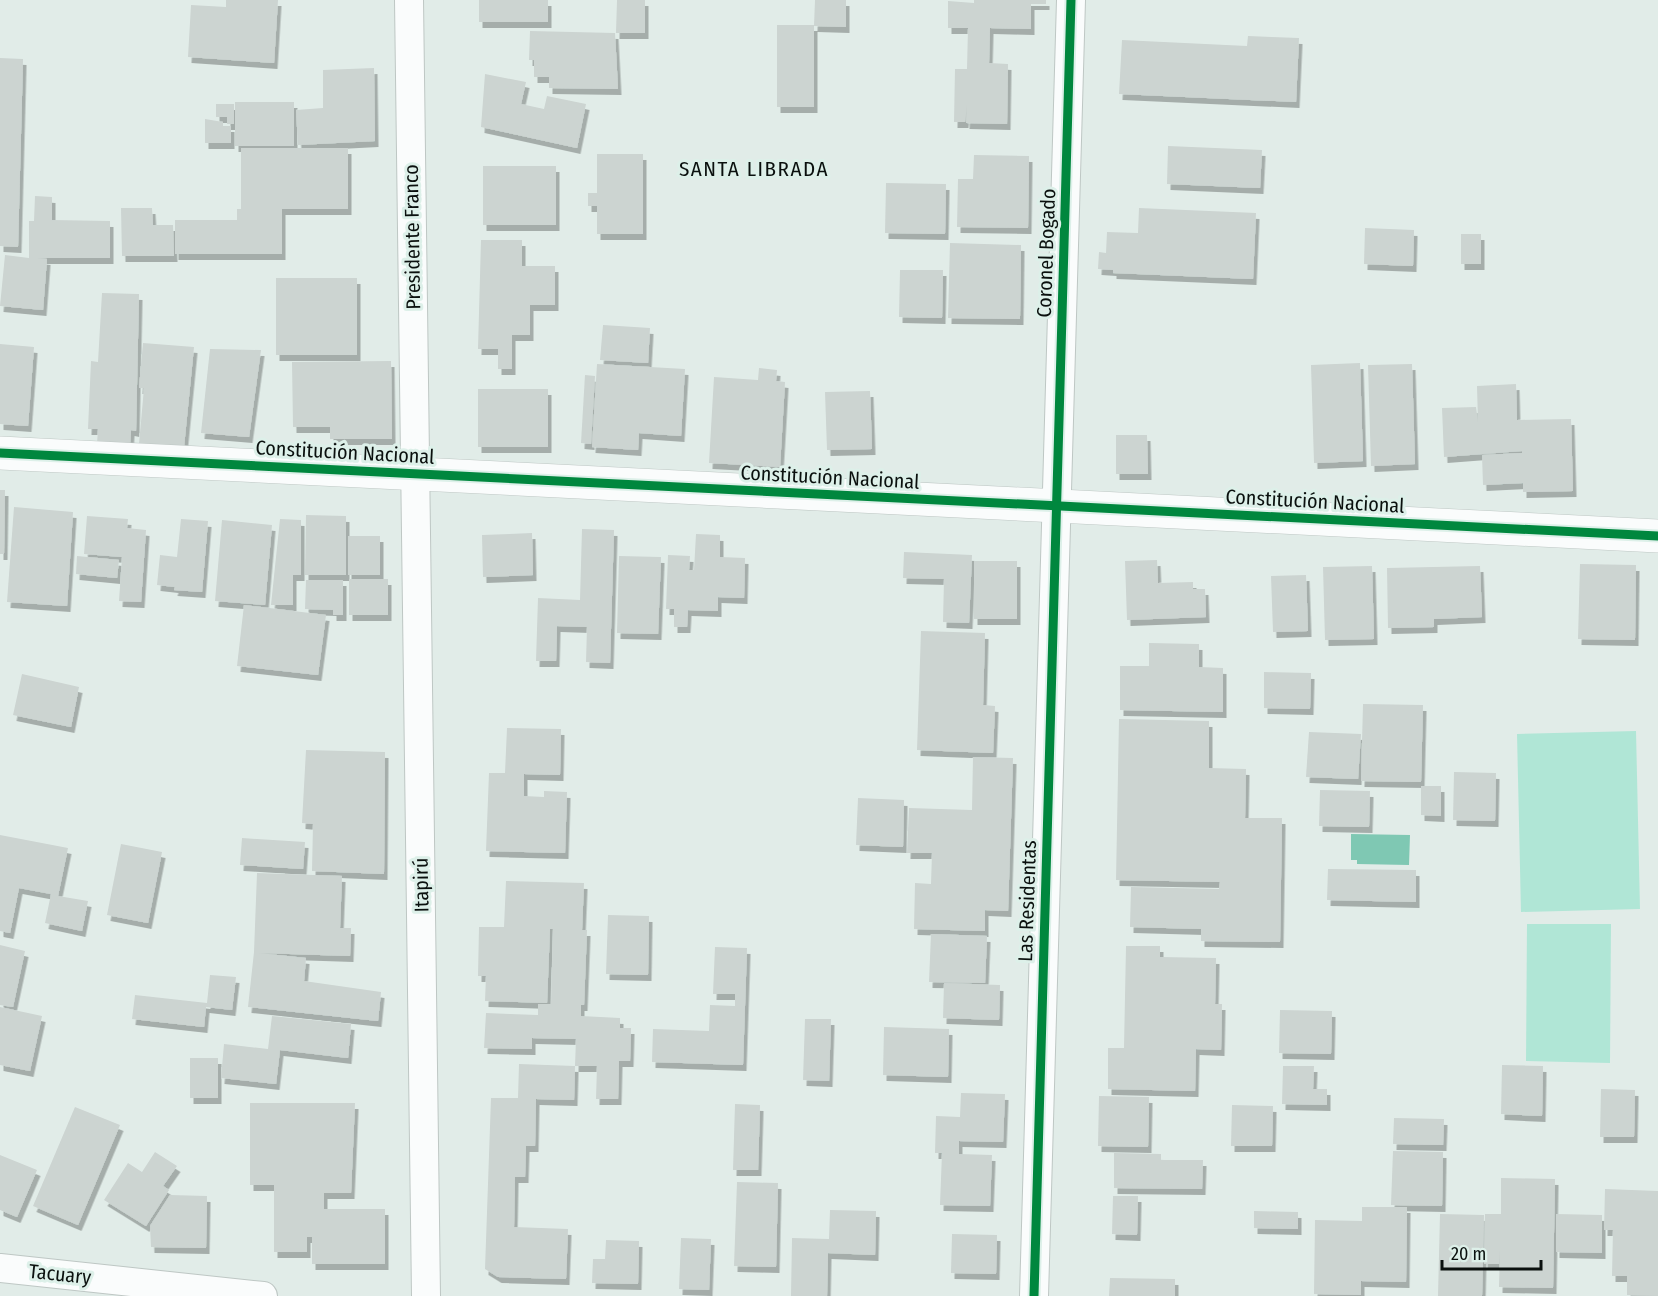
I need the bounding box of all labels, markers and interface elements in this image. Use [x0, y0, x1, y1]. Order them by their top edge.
district label: SANTA LIBRADA [679, 156, 829, 182]
street label: Presidente Franco [399, 164, 425, 310]
street label: Coronel Bogado [1032, 188, 1060, 318]
street label: Constitución Nacional [255, 435, 435, 469]
street label: Constitución Nacional [740, 460, 920, 494]
street label: Constitución Nacional [1225, 484, 1405, 518]
street label: Las Residentas [1013, 840, 1041, 962]
street label: Itapirú [409, 858, 433, 912]
scale bar [1442, 1233, 1541, 1271]
text: 20 m [1451, 1243, 1486, 1265]
street label: Tacuary [28, 1259, 92, 1289]

